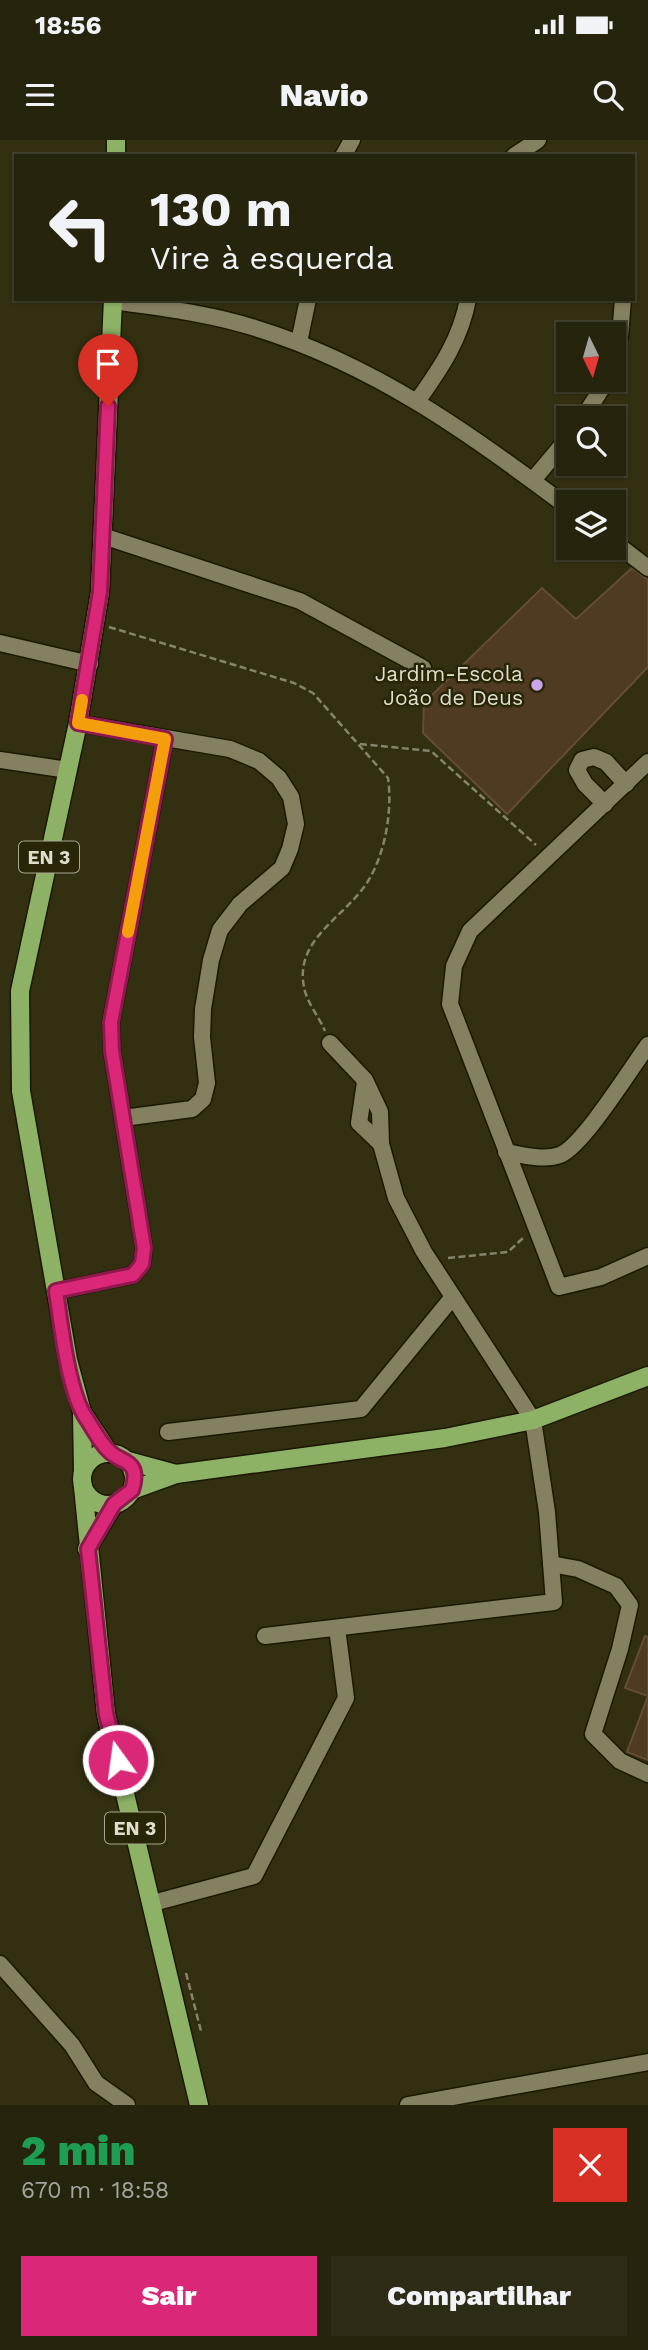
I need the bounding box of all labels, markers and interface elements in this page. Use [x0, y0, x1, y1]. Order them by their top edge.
text: 18:56 [35, 10, 102, 40]
icon: menu [21, 76, 59, 114]
text: Navio [280, 76, 368, 114]
icon: search [589, 76, 627, 114]
text: 130 m [150, 180, 292, 238]
icon: left [35, 182, 126, 273]
text: Vire à esquerda [150, 239, 394, 277]
north arrow [556, 322, 626, 392]
map controls [556, 322, 626, 560]
pin [78, 334, 138, 406]
icon: arrive [89, 345, 127, 383]
button: search [556, 406, 626, 476]
button: layers [556, 490, 626, 560]
place label: Jardim-Escola João de Deus [375, 661, 523, 710]
marker: Jardim-Escola João de Deus [529, 677, 545, 693]
road number: EN 3 [19, 842, 79, 872]
position arrow [81, 1723, 155, 1797]
road number: EN 3 [105, 1812, 165, 1844]
text: 2 min [21, 2126, 135, 2175]
button: close [553, 2128, 627, 2202]
text: 670 m · 18:58 [21, 2177, 169, 2204]
button: Sair [21, 2256, 317, 2336]
button: Compartilhar [331, 2256, 627, 2336]

